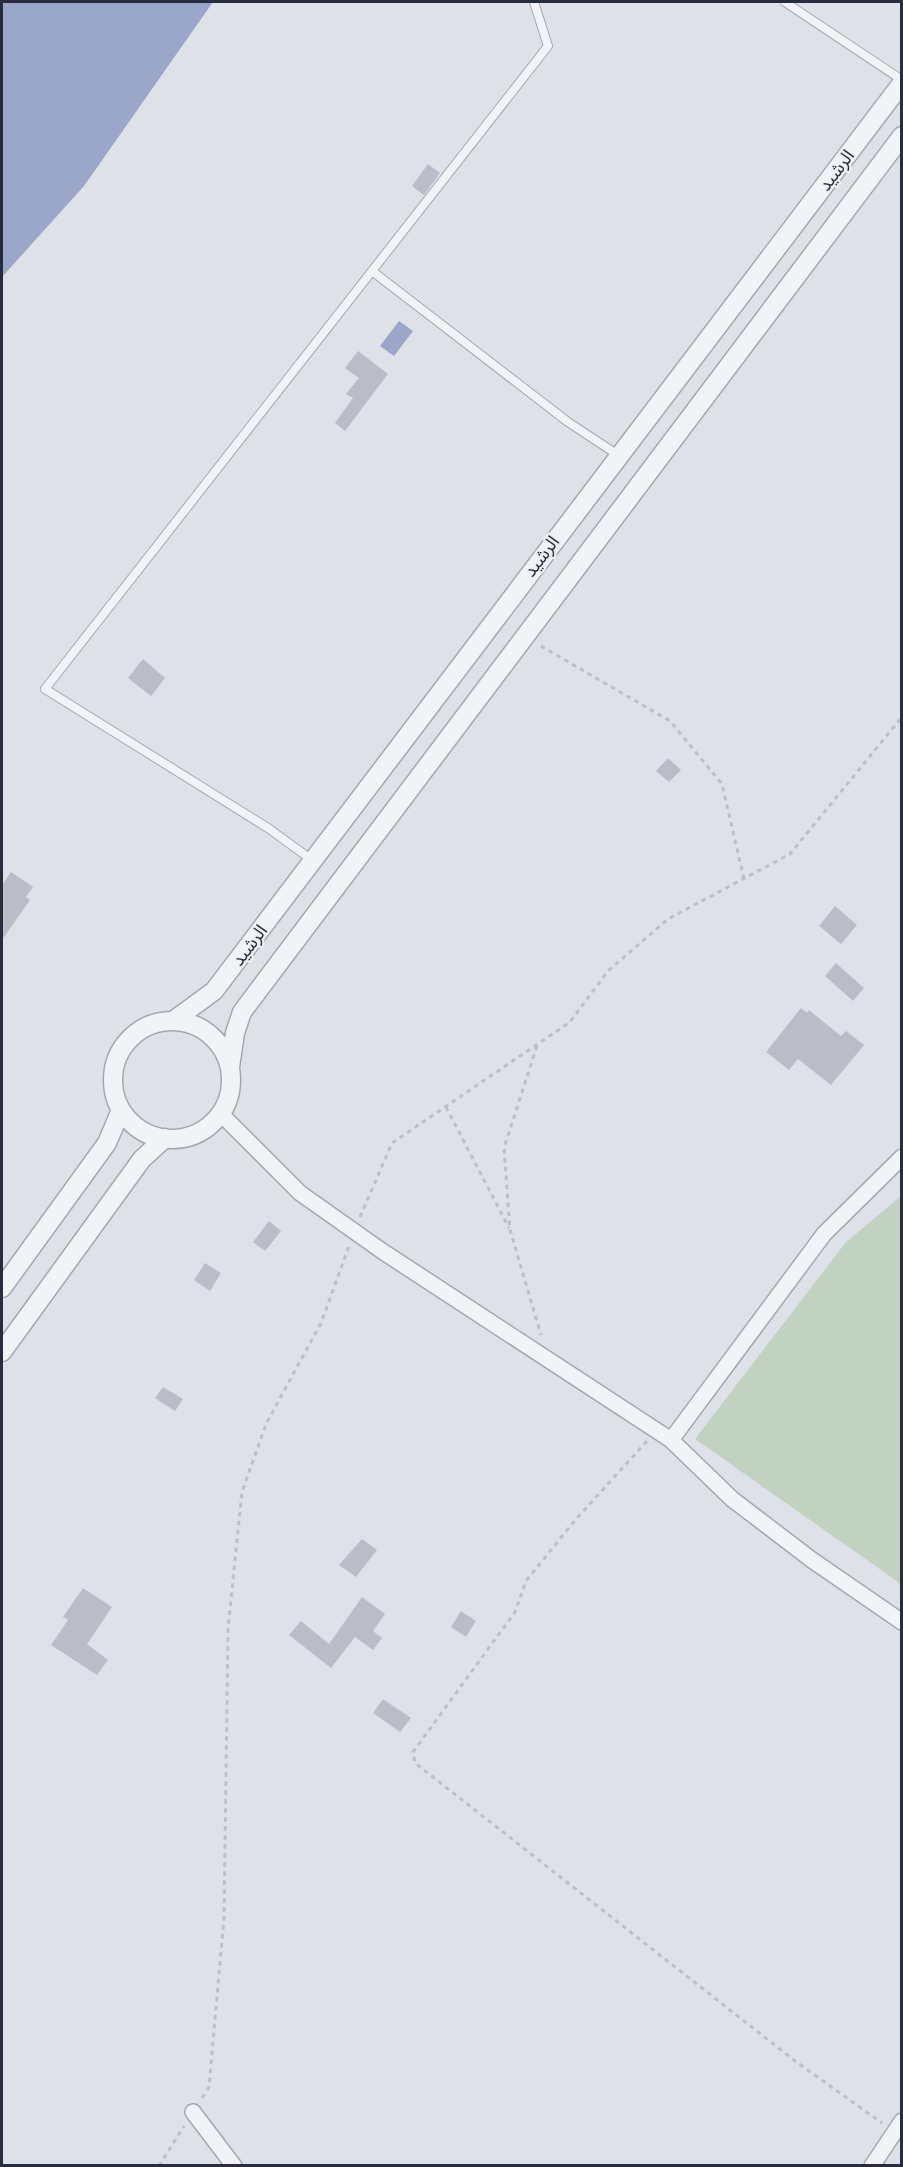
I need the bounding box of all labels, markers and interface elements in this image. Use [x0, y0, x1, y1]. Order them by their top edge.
street label: الرشيد [814, 145, 859, 195]
street label: الرشيد [519, 531, 564, 581]
street label: الرشيد [227, 920, 272, 970]

